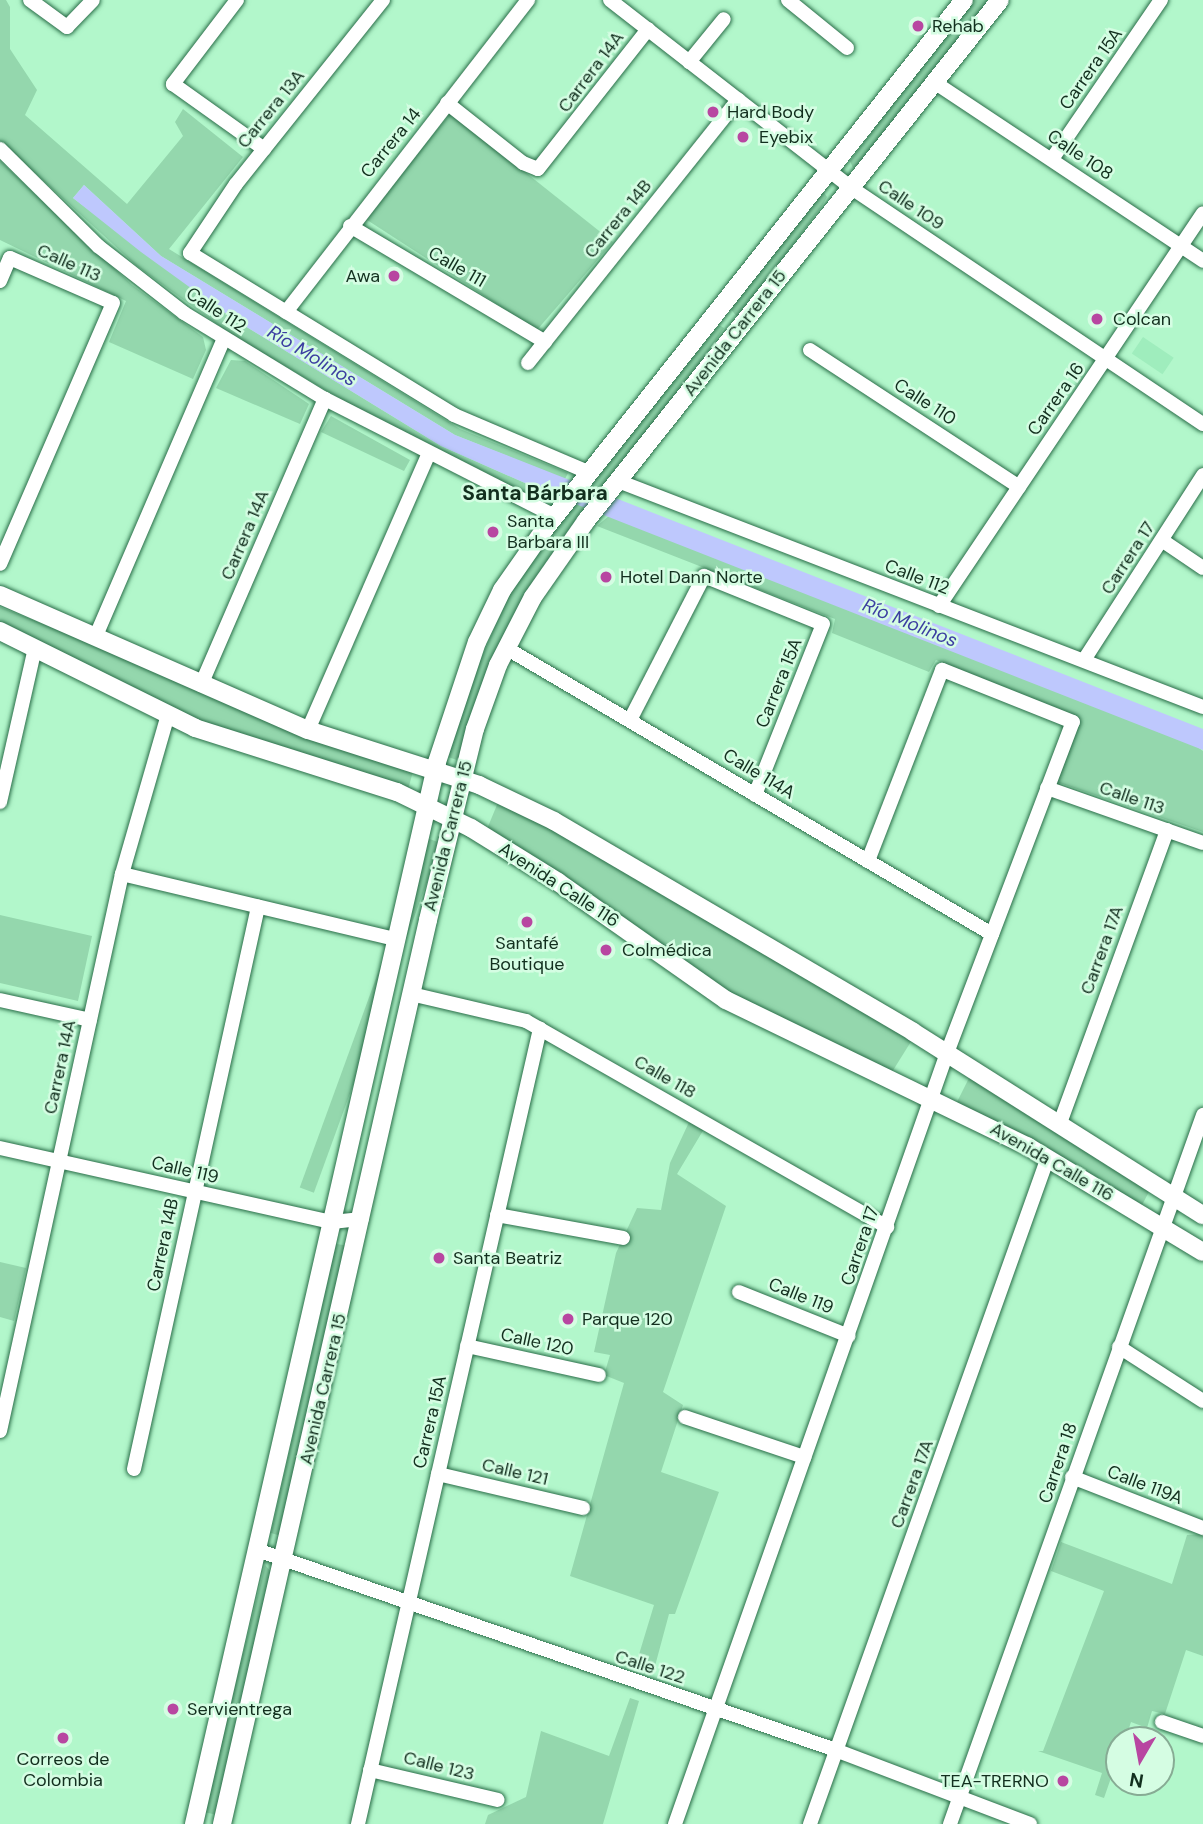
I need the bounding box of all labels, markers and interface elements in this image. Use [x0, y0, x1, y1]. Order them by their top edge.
place label: Rehab [932, 15, 984, 37]
marker: Rehab [910, 18, 926, 34]
street label: Carrera 15A [1055, 24, 1127, 114]
street label: Carrera 14A [554, 27, 628, 117]
street label: Carrera 13A [233, 65, 309, 153]
place label: Hard Body [727, 101, 814, 123]
street label: Carrera 14 [356, 104, 426, 182]
marker: Hard Body [705, 104, 721, 120]
street label: Calle 108 [1043, 125, 1117, 185]
place label: Eyebix [759, 126, 813, 148]
marker: Eyebix [733, 127, 753, 147]
street label: Carrera 14B [580, 175, 656, 263]
street label: Calle 109 [874, 175, 948, 235]
street label: Calle 113 [34, 239, 104, 287]
street label: Calle 111 [424, 242, 490, 292]
place label: Awa [346, 265, 380, 287]
street label: Avenida Carrera 15 [679, 265, 791, 401]
marker: Awa [386, 268, 402, 284]
street label: Calle 112 [182, 283, 250, 337]
place label: Colcan [1113, 308, 1171, 330]
marker: Colcan [1087, 309, 1107, 329]
water label: Río Molinos [263, 320, 361, 392]
street label: Carrera 16 [1023, 358, 1089, 440]
street label: Calle 110 [890, 374, 960, 430]
district label: Santa Bárbara [462, 480, 608, 506]
street label: Carrera 14A [216, 487, 274, 583]
place label: Santa Barbara III [507, 511, 589, 554]
street label: Carrera 17 [1097, 518, 1159, 598]
marker: Santa Barbara III [485, 524, 501, 540]
street label: Calle 112 [882, 555, 952, 599]
place label: Hotel Dann Norte [620, 566, 763, 588]
marker: Hotel Dann Norte [598, 569, 614, 585]
water label: Río Molinos [859, 594, 961, 652]
street label: Carrera 15A [751, 635, 807, 731]
street label: Calle 114A [719, 744, 799, 804]
street label: Avenida Carrera 15 [419, 758, 477, 914]
street label: Calle 113 [1097, 777, 1167, 819]
street label: Avenida Calle 116 [495, 838, 623, 932]
street label: Carrera 17A [1076, 903, 1128, 997]
marker: Santafé Boutique [519, 914, 535, 930]
place label: Santafé Boutique [489, 933, 565, 976]
place label: Colmédica [622, 939, 712, 961]
marker: Colmédica [596, 940, 616, 960]
street label: Carrera 14A [39, 1018, 81, 1116]
street label: Calle 118 [630, 1051, 700, 1103]
street label: Avenida Calle 116 [986, 1118, 1118, 1206]
street label: Calle 119 [149, 1152, 221, 1188]
street label: Carrera 14B [143, 1197, 183, 1293]
street label: Carrera 17 [836, 1204, 884, 1288]
place label: Santa Beatriz [453, 1247, 562, 1269]
marker: Santa Beatriz [431, 1250, 447, 1266]
street label: Calle 119 [765, 1273, 837, 1319]
place label: Parque 120 [582, 1308, 673, 1330]
street label: Avenida Carrera 15 [295, 1311, 351, 1467]
marker: Parque 120 [560, 1311, 576, 1327]
street label: Calle 120 [499, 1324, 575, 1360]
street label: Carrera 15A [409, 1373, 451, 1471]
street label: Carrera 18 [1034, 1420, 1082, 1506]
street label: Carrera 17A [886, 1437, 938, 1531]
street label: Calle 121 [480, 1454, 550, 1490]
street label: Calle 119A [1104, 1461, 1186, 1509]
street label: Calle 122 [612, 1646, 688, 1688]
place label: Servientrega [187, 1698, 292, 1720]
marker: Servientrega [165, 1701, 181, 1717]
north arrow [1105, 1726, 1175, 1796]
marker: Correos de Colombia [55, 1730, 71, 1746]
street label: Calle 123 [401, 1747, 477, 1785]
place label: Correos de Colombia [17, 1749, 109, 1792]
text: N [1128, 1767, 1146, 1794]
place label: TEA-TRERNO [940, 1770, 1049, 1792]
marker: TEA-TRERNO [1055, 1773, 1071, 1789]

